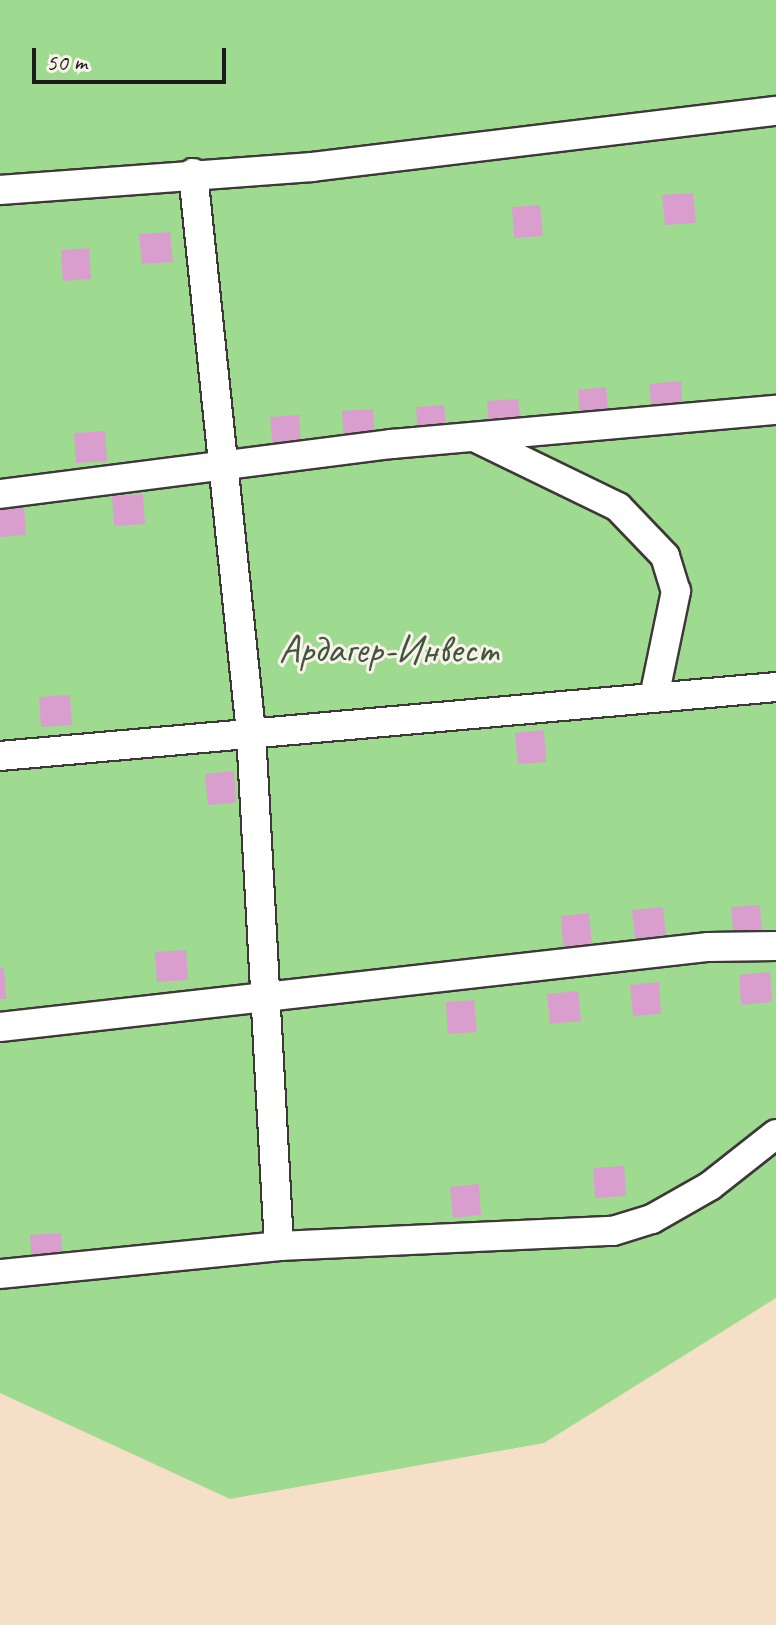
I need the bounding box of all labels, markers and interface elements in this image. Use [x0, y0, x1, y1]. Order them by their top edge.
scale bar [36, 32, 230, 82]
text: 50 m [46, 47, 87, 77]
park label: Ардагер-Инвест [279, 625, 497, 673]

